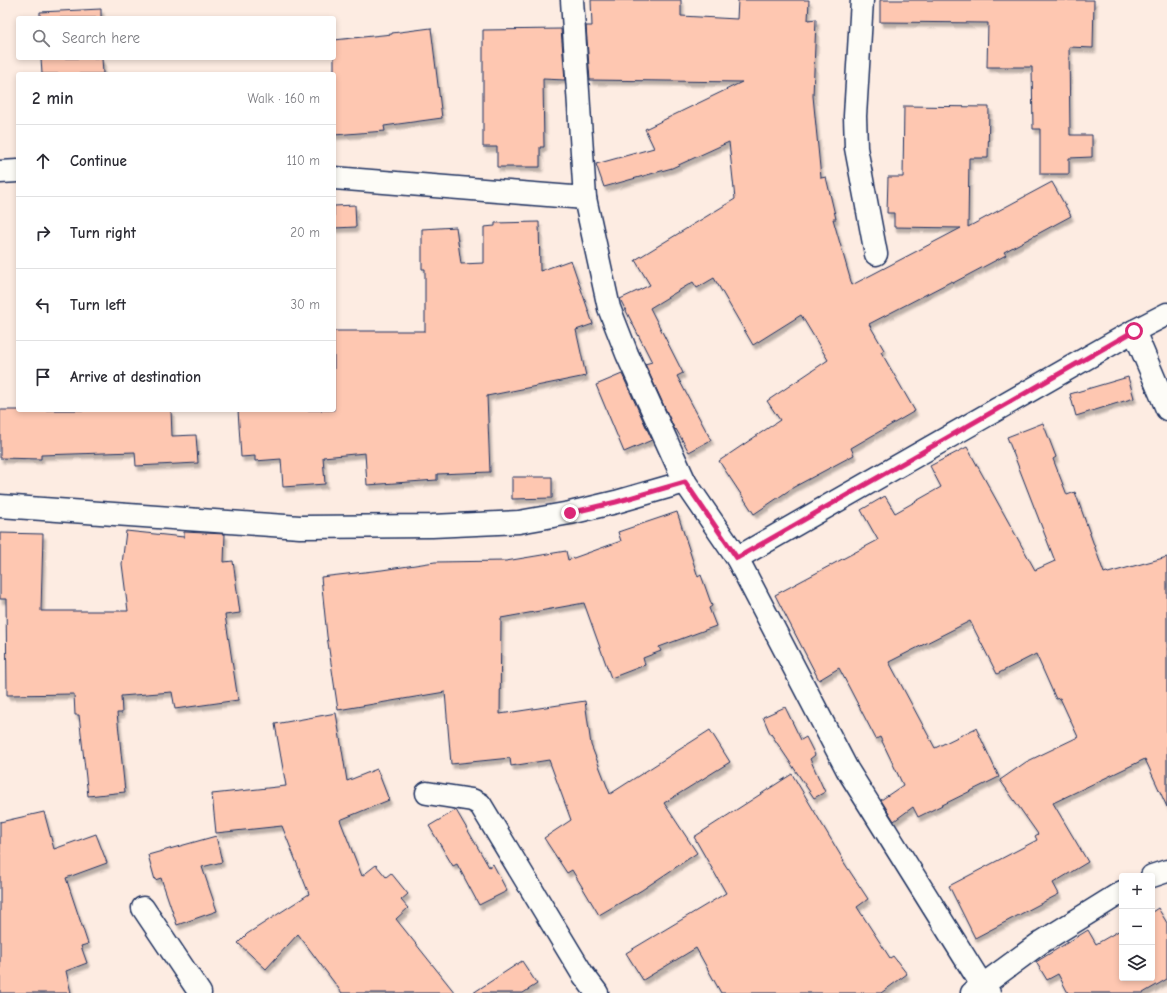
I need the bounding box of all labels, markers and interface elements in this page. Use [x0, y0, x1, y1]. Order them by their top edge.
search box [16, 16, 336, 60]
icon: search [30, 27, 52, 49]
text: Search here [62, 29, 140, 47]
text: 2 min [32, 89, 73, 108]
text: Walk · 160 m [248, 91, 320, 106]
icon: ahead [32, 150, 54, 172]
text: Continue [70, 152, 127, 170]
text: 110 m [287, 153, 320, 168]
icon: right [32, 222, 54, 244]
text: Turn right [70, 224, 136, 242]
text: 20 m [290, 225, 320, 240]
icon: left [32, 294, 54, 316]
text: Turn left [70, 296, 126, 314]
text: 30 m [290, 297, 320, 312]
route start [1125, 322, 1143, 340]
icon: arrive [32, 366, 54, 388]
text: Arrive at destination [70, 368, 201, 386]
route end [561, 504, 579, 522]
map controls [1119, 873, 1155, 981]
button: + [1119, 873, 1155, 909]
button: − [1119, 909, 1155, 945]
button: layers [1119, 945, 1155, 981]

